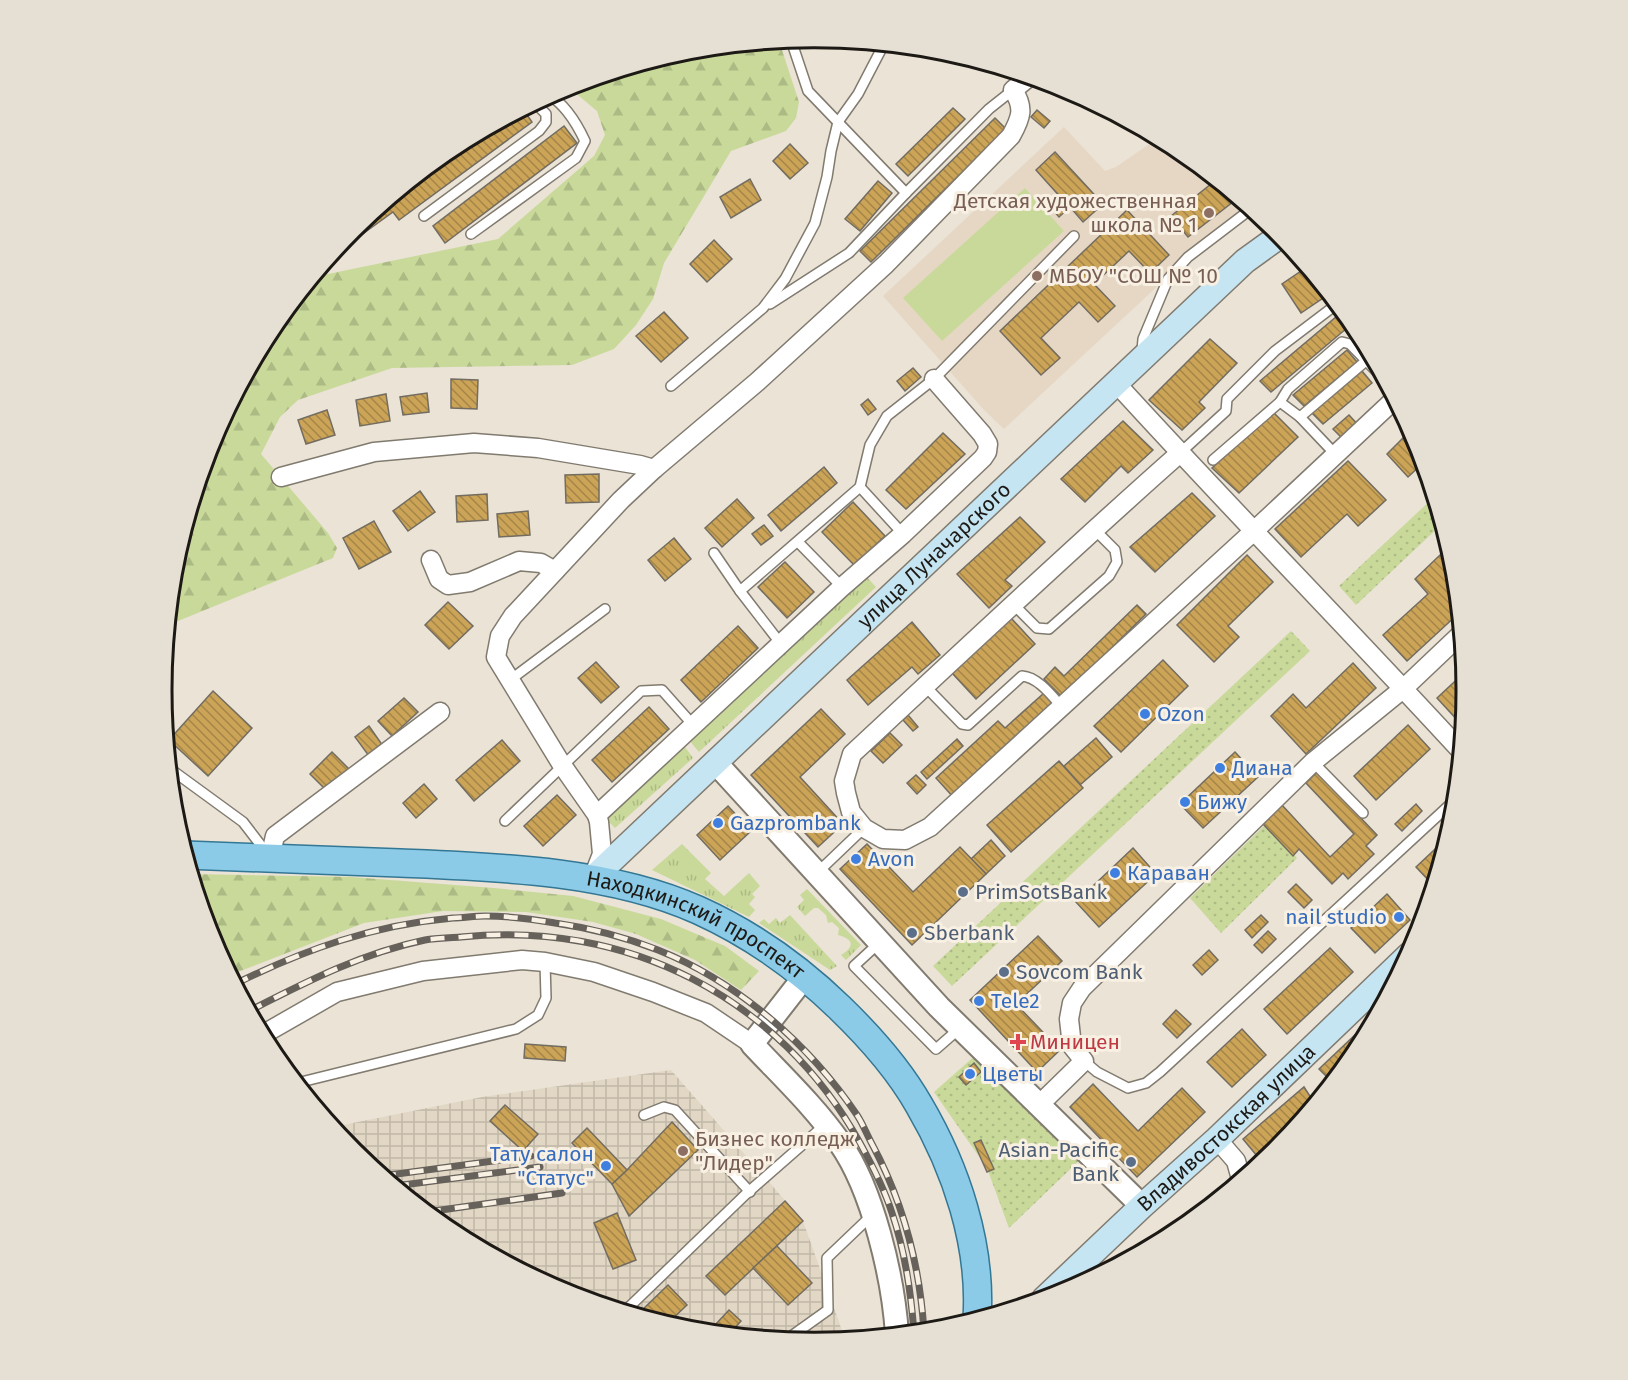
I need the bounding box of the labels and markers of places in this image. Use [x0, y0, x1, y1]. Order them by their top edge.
place label: Детская художественная школа № 1 [953, 188, 1197, 238]
marker: Детская художественная школа № 1 [1202, 206, 1216, 220]
place label: МБОУ "СОШ № 10 [1049, 263, 1218, 289]
marker: МБОУ "СОШ № 10 [1030, 269, 1044, 283]
place label: Ozon [1157, 701, 1205, 727]
marker: Ozon [1138, 707, 1152, 721]
place label: Диана [1231, 755, 1293, 781]
marker: Диана [1213, 761, 1227, 775]
place label: Бижу [1197, 789, 1248, 815]
marker: Бижу [1178, 795, 1192, 809]
place label: Gazprombank [730, 810, 861, 836]
marker: Gazprombank [711, 816, 725, 830]
place label: Avon [868, 846, 915, 872]
marker: Avon [849, 852, 863, 866]
place label: Караван [1127, 860, 1210, 886]
marker: Караван [1108, 866, 1122, 880]
place label: PrimSotsBank [975, 879, 1107, 905]
marker: PrimSotsBank [956, 885, 970, 899]
place label: nail studio [1285, 904, 1387, 930]
marker: nail studio [1392, 910, 1406, 924]
place label: Sberbank [924, 920, 1014, 946]
marker: Sberbank [905, 926, 919, 940]
place label: Sovcom Bank [1016, 959, 1143, 985]
marker: Sovcom Bank [997, 965, 1011, 979]
place label: Tele2 [991, 988, 1040, 1014]
marker: Tele2 [972, 994, 986, 1008]
place label: Миницен [1030, 1029, 1120, 1055]
marker: Миницен [1011, 1035, 1025, 1049]
place label: Цветы [982, 1061, 1044, 1087]
marker: Цветы [963, 1067, 977, 1081]
place label: Бизнес колледж "Лидер" [695, 1126, 855, 1176]
place label: Asian-Pacific Bank [999, 1137, 1119, 1187]
place label: Тату салон "Статус" [490, 1141, 594, 1191]
marker: Бизнес колледж "Лидер" [676, 1144, 690, 1158]
marker: Asian-Pacific Bank [1124, 1155, 1138, 1169]
marker: Тату салон "Статус" [599, 1159, 613, 1173]

